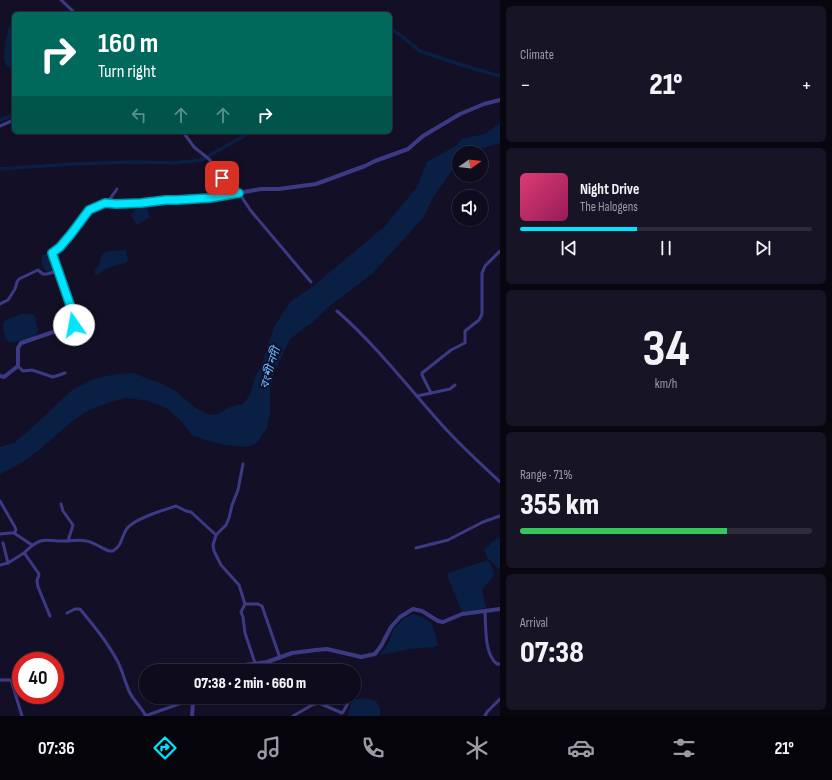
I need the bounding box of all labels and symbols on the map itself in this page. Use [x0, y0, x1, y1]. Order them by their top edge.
north arrow [452, 146, 488, 182]
pin [205, 161, 239, 195]
position arrow [53, 304, 95, 346]
water label: বংশী নদী [257, 343, 285, 391]
speed limit sign: 40 [12, 652, 64, 704]

